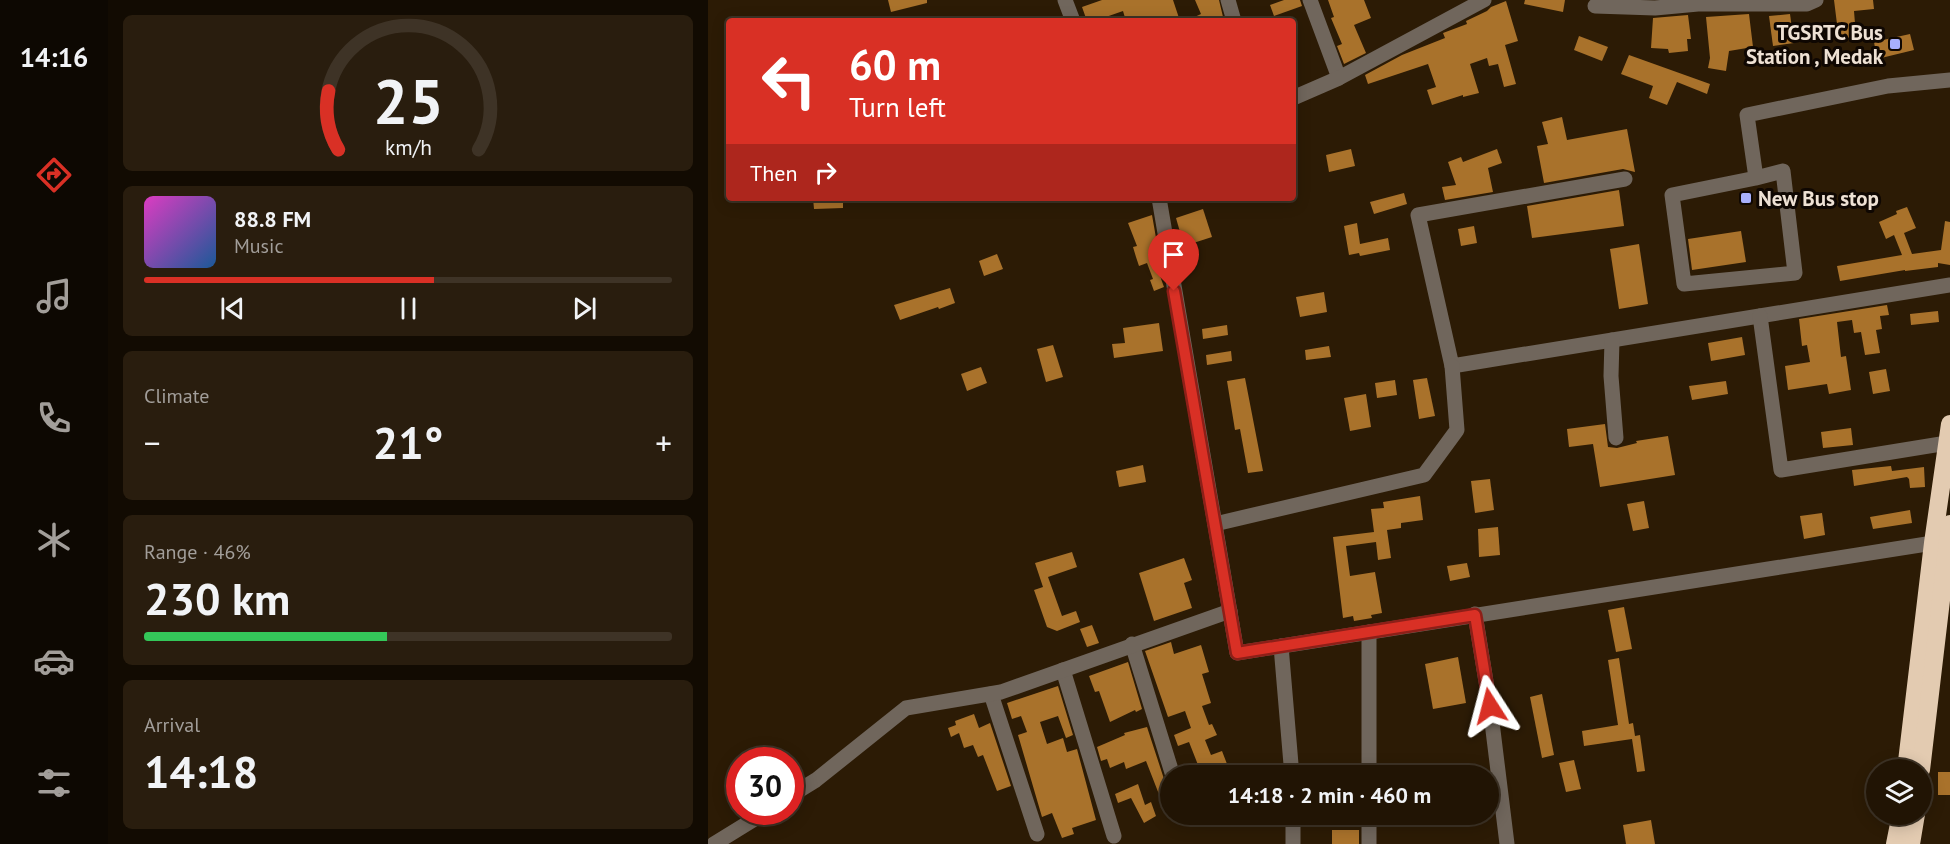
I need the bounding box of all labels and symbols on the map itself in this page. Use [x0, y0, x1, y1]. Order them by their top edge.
place label: TGSRTC Bus Station , Medak [1746, 19, 1884, 70]
marker: TGSRTC Bus Station , Medak [1888, 37, 1902, 51]
place label: New Bus stop [1758, 185, 1879, 212]
marker: New Bus stop [1739, 191, 1753, 205]
pin [1148, 229, 1199, 291]
position arrow [1458, 674, 1522, 738]
speed limit sign: 30 [726, 747, 804, 825]

